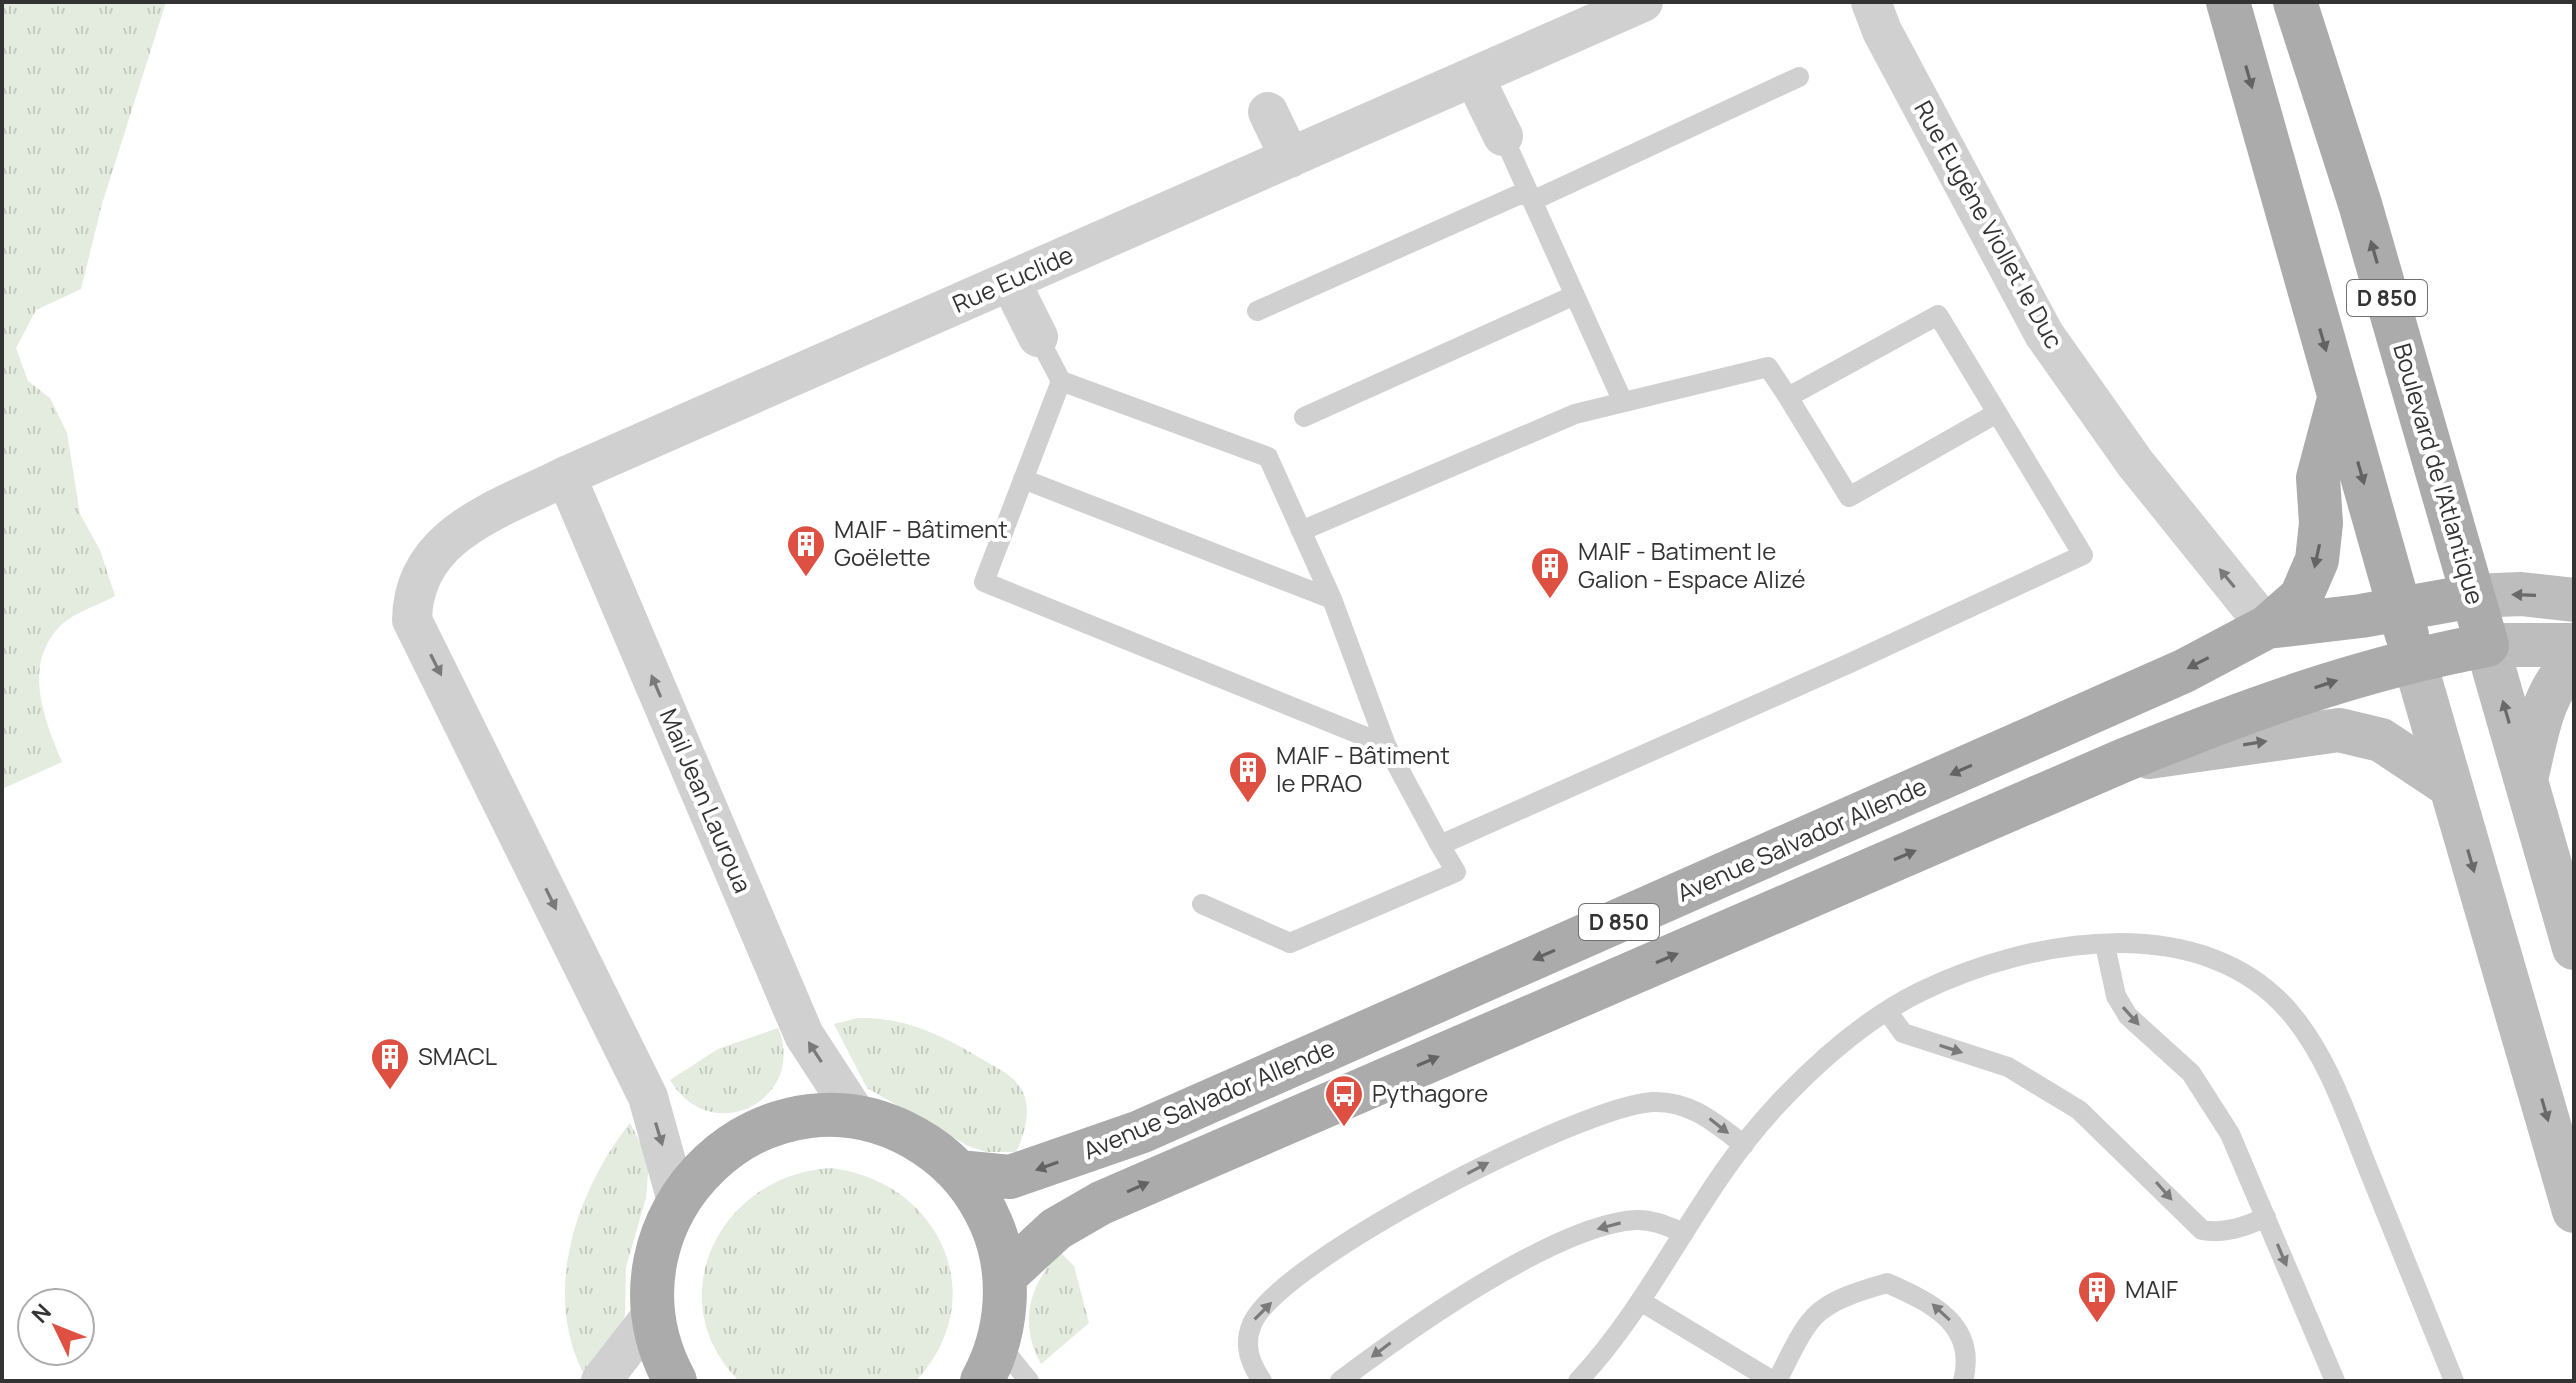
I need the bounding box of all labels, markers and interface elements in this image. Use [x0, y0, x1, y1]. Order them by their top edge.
one-way arrow [2244, 65, 2256, 90]
street label: Rue Eugène Viollet le Duc [1907, 94, 2071, 354]
street label: Rue Euclide [947, 237, 1078, 320]
one-way arrow [2367, 239, 2380, 263]
road number: D 850 [2347, 280, 2427, 316]
one-way arrow [2318, 327, 2330, 352]
street label: Boulevard de l'Atlantique [2386, 339, 2493, 608]
one-way arrow [2355, 461, 2368, 485]
place label: MAIF - Bâtiment Goëlette [834, 512, 1008, 573]
building icon: MAIF - Bâtiment Goëlette [785, 523, 827, 578]
place label: MAIF - Batiment le Galion - Espace Alizé [1578, 534, 1806, 595]
one-way arrow [2310, 543, 2322, 568]
building icon: MAIF - Batiment le Galion - Espace Alizé [1529, 545, 1571, 600]
one-way arrow [2219, 568, 2236, 588]
one-way arrow [2511, 588, 2536, 601]
one-way arrow [430, 654, 443, 677]
one-way arrow [2187, 657, 2210, 670]
one-way arrow [649, 674, 662, 698]
one-way arrow [2314, 677, 2338, 689]
one-way arrow [2499, 700, 2512, 724]
street label: Mail Jean Lauroua [653, 703, 760, 897]
one-way arrow [2243, 737, 2268, 749]
place label: MAIF - Bâtiment le PRAO [1276, 738, 1450, 799]
building icon: MAIF - Bâtiment le PRAO [1227, 749, 1269, 804]
one-way arrow [1949, 763, 1973, 776]
street label: Avenue Salvador Allende [1671, 769, 1931, 909]
one-way arrow [1893, 848, 1917, 861]
one-way arrow [2466, 848, 2478, 873]
one-way arrow [544, 887, 558, 910]
road number: D 850 [1579, 904, 1659, 940]
one-way arrow [1532, 948, 1556, 961]
one-way arrow [1655, 951, 1678, 964]
one-way arrow [2122, 1006, 2140, 1026]
street label: Avenue Salvador Allende [1078, 1031, 1339, 1167]
building icon: SMACL [369, 1036, 411, 1091]
place label: SMACL [418, 1039, 497, 1072]
one-way arrow [807, 1042, 822, 1063]
one-way arrow [1940, 1043, 1964, 1055]
one-way arrow [1416, 1055, 1440, 1068]
bus stop icon: Pythagore [1323, 1073, 1365, 1128]
place label: Pythagore [1372, 1076, 1488, 1109]
one-way arrow [2539, 1099, 2552, 1123]
one-way arrow [1709, 1117, 1729, 1133]
one-way arrow [654, 1123, 666, 1147]
one-way arrow [1035, 1160, 1059, 1173]
one-way arrow [1467, 1162, 1489, 1176]
one-way arrow [1126, 1180, 1150, 1194]
one-way arrow [2154, 1182, 2172, 1201]
one-way arrow [1596, 1221, 1621, 1233]
one-way arrow [2276, 1244, 2289, 1267]
building icon: MAIF [2076, 1269, 2118, 1324]
place label: MAIF [2125, 1272, 2178, 1305]
north arrow [16, 1287, 96, 1367]
text: N [25, 1297, 58, 1329]
one-way arrow [1253, 1303, 1272, 1321]
one-way arrow [1931, 1304, 1950, 1322]
one-way arrow [1371, 1342, 1392, 1357]

